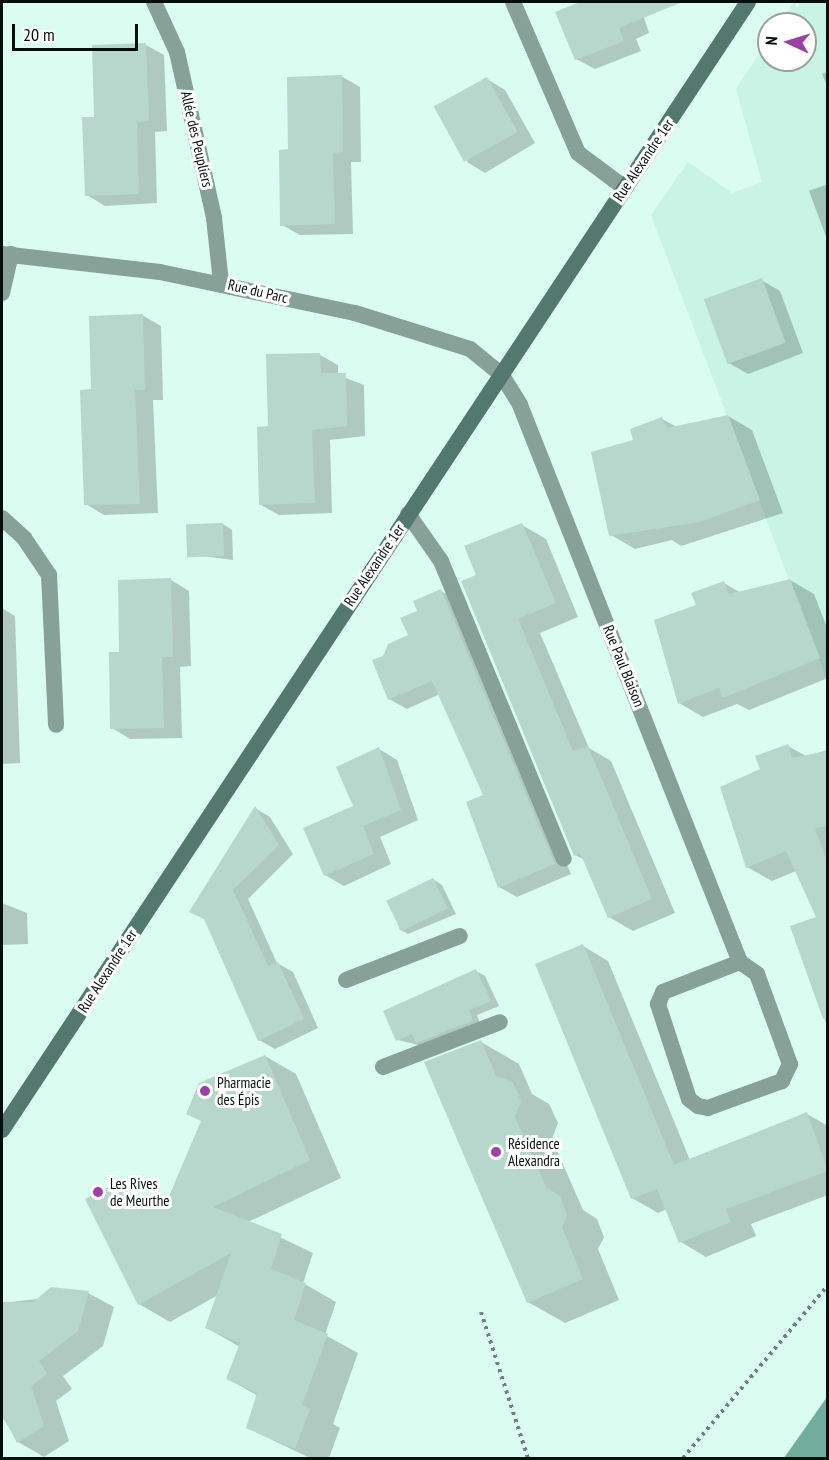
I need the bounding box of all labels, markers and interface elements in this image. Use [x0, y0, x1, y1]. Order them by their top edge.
scale bar [15, 12, 141, 50]
north arrow [757, 12, 817, 72]
text: 20 m [23, 23, 55, 46]
text: N [761, 36, 781, 46]
street label: Allée des Peupliers [177, 89, 217, 189]
street label: Rue Alexandre 1er [609, 115, 677, 205]
street label: Rue du Parc [226, 275, 290, 307]
street label: Rue Alexandre 1er [340, 520, 408, 610]
street label: Rue Paul Blaison [599, 622, 649, 710]
street label: Rue Alexandre 1er [73, 926, 141, 1016]
place label: Pharmacie des Épis [217, 1073, 271, 1108]
marker: Pharmacie des Épis [198, 1084, 212, 1098]
place label: Résidence Alexandra [508, 1134, 560, 1169]
marker: Résidence Alexandra [489, 1145, 503, 1159]
place label: Les Rives de Meurthe [110, 1174, 170, 1209]
marker: Les Rives de Meurthe [91, 1185, 105, 1199]

